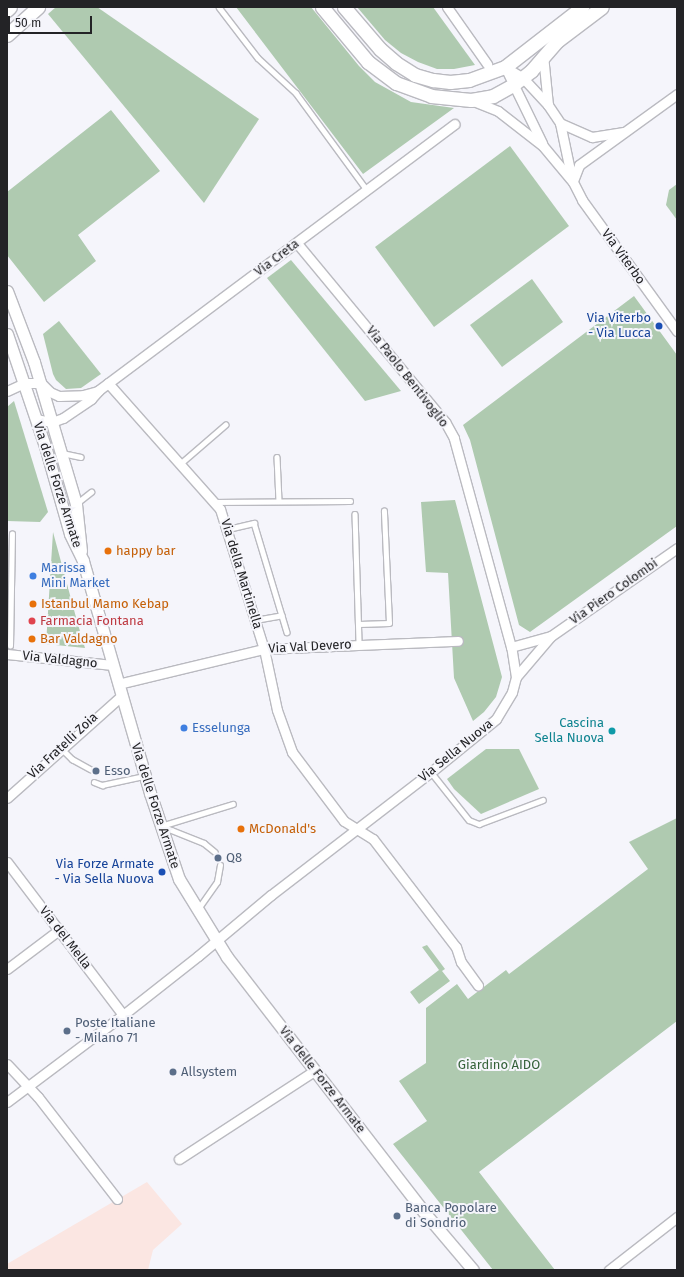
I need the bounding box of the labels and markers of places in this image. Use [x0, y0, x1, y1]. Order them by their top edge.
place label: Via Viterbo - Via Lucca [587, 311, 651, 342]
marker: Via Viterbo - Via Lucca [654, 321, 664, 331]
place label: happy bar [116, 543, 176, 559]
marker: happy bar [103, 546, 113, 556]
place label: Marissa Mini Market [41, 561, 110, 592]
marker: Marissa Mini Market [28, 571, 38, 581]
place label: Istanbul Mamo Kebap [41, 596, 169, 612]
marker: Istanbul Mamo Kebap [28, 599, 38, 609]
place label: Farmacia Fontana [40, 613, 144, 629]
marker: Farmacia Fontana [27, 616, 37, 626]
place label: Bar Valdagno [40, 631, 118, 647]
marker: Bar Valdagno [27, 634, 37, 644]
place label: Cascina Sella Nuova [535, 716, 604, 747]
place label: Esselunga [192, 720, 251, 736]
marker: Esselunga [179, 723, 189, 733]
marker: Cascina Sella Nuova [607, 726, 617, 736]
place label: Esso [104, 763, 130, 779]
marker: Esso [91, 766, 101, 776]
place label: McDonald's [249, 821, 316, 837]
marker: McDonald's [236, 824, 246, 834]
place label: Q8 [226, 850, 242, 866]
marker: Q8 [213, 853, 223, 863]
place label: Via Forze Armate - Via Sella Nuova [54, 857, 154, 888]
marker: Via Forze Armate - Via Sella Nuova [157, 867, 167, 877]
place label: Poste Italiane - Milano 71 [75, 1016, 155, 1047]
marker: Poste Italiane - Milano 71 [62, 1026, 72, 1036]
place label: Allsystem [181, 1064, 237, 1080]
marker: Allsystem [168, 1067, 178, 1077]
place label: Banca Popolare di Sondrio [405, 1201, 497, 1232]
marker: Banca Popolare di Sondrio [392, 1211, 402, 1221]

